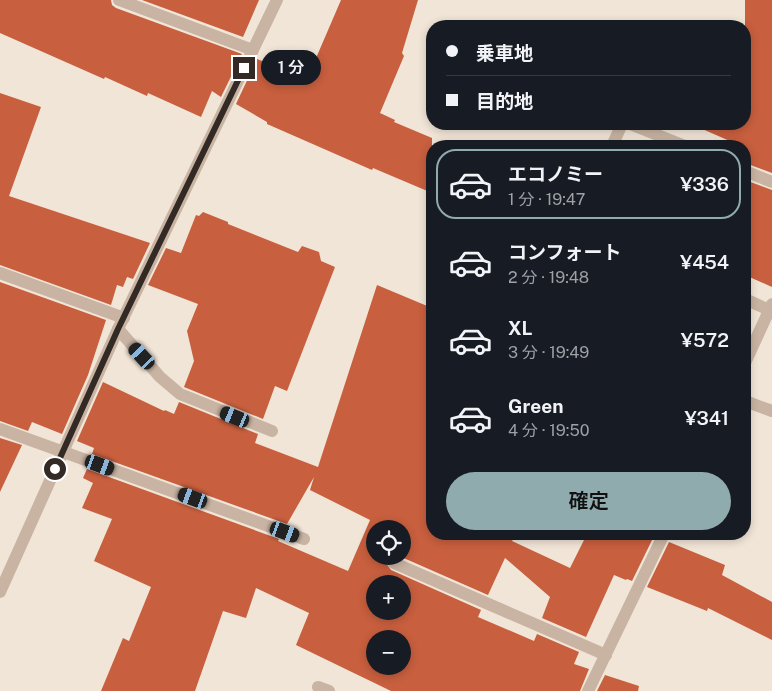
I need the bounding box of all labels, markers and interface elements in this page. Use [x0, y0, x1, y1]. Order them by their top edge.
text: 乗車地 [476, 42, 533, 64]
callout: 1 分 [262, 50, 322, 86]
route end [233, 57, 255, 79]
text: 1 分 [278, 58, 304, 77]
text: 目的地 [476, 90, 533, 112]
icon: car [448, 162, 493, 207]
text: エコノミー [508, 163, 603, 185]
text: ¥336 [680, 173, 729, 195]
text: 1 分 · 19:47 [508, 190, 585, 209]
icon: car [448, 240, 493, 285]
text: コンフォート [508, 241, 621, 263]
text: ¥454 [680, 251, 729, 273]
text: 2 分 · 19:48 [508, 268, 589, 287]
text: XL [508, 317, 533, 339]
icon: car [448, 318, 493, 363]
text: ¥572 [681, 329, 729, 351]
car [126, 340, 157, 372]
text: 3 分 · 19:49 [508, 343, 589, 362]
text: Green [508, 395, 563, 417]
icon: car [448, 396, 493, 441]
car [218, 404, 251, 430]
text: ¥341 [684, 407, 729, 429]
text: 4 分 · 19:50 [508, 421, 589, 440]
car [83, 453, 116, 477]
route start [44, 458, 66, 480]
button: 確定 [446, 472, 731, 530]
car [176, 486, 209, 510]
car [268, 520, 301, 544]
map controls [366, 520, 411, 675]
button: locate [366, 520, 411, 565]
button: + [366, 575, 411, 620]
button: − [366, 630, 411, 675]

